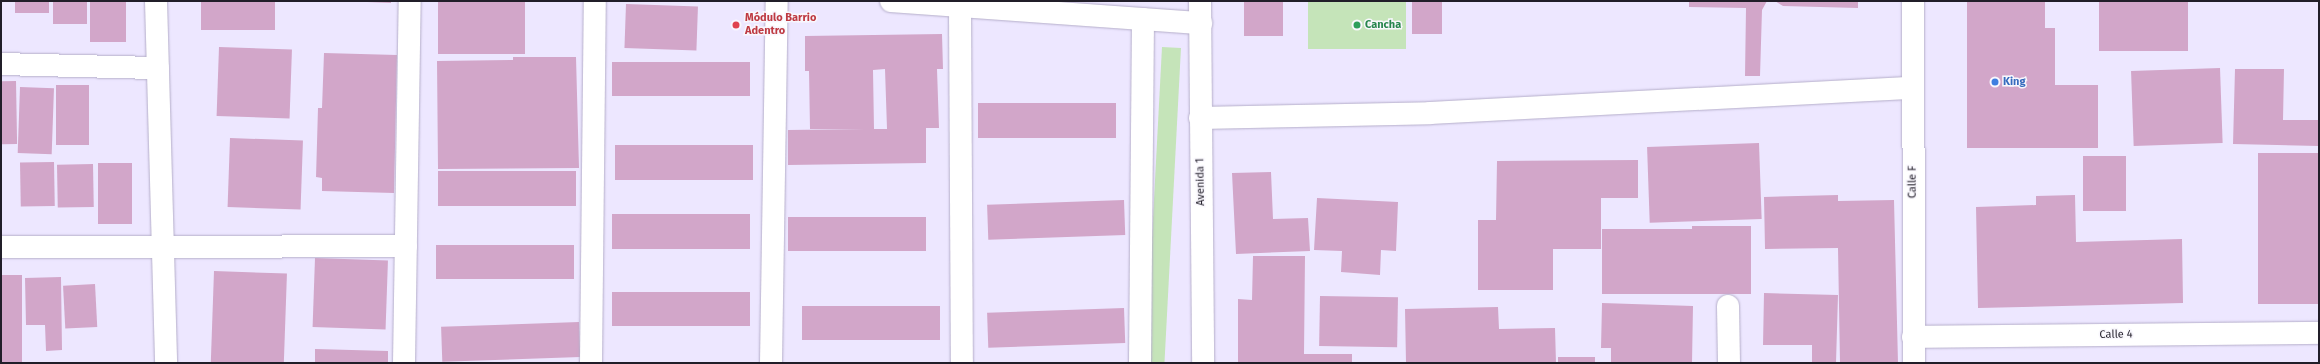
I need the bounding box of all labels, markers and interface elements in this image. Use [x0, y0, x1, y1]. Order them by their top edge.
place label: Módulo Barrio Adentro [745, 12, 816, 38]
place label: Cancha [1365, 18, 1401, 32]
marker: Módulo Barrio Adentro [730, 19, 742, 31]
marker: Cancha [1352, 20, 1362, 30]
place label: King [2003, 75, 2025, 89]
marker: King [1990, 77, 2000, 87]
street label: Avenida 1 [1194, 158, 1208, 206]
street label: Calle F [1906, 166, 1920, 198]
street label: Calle 4 [2099, 328, 2133, 342]

